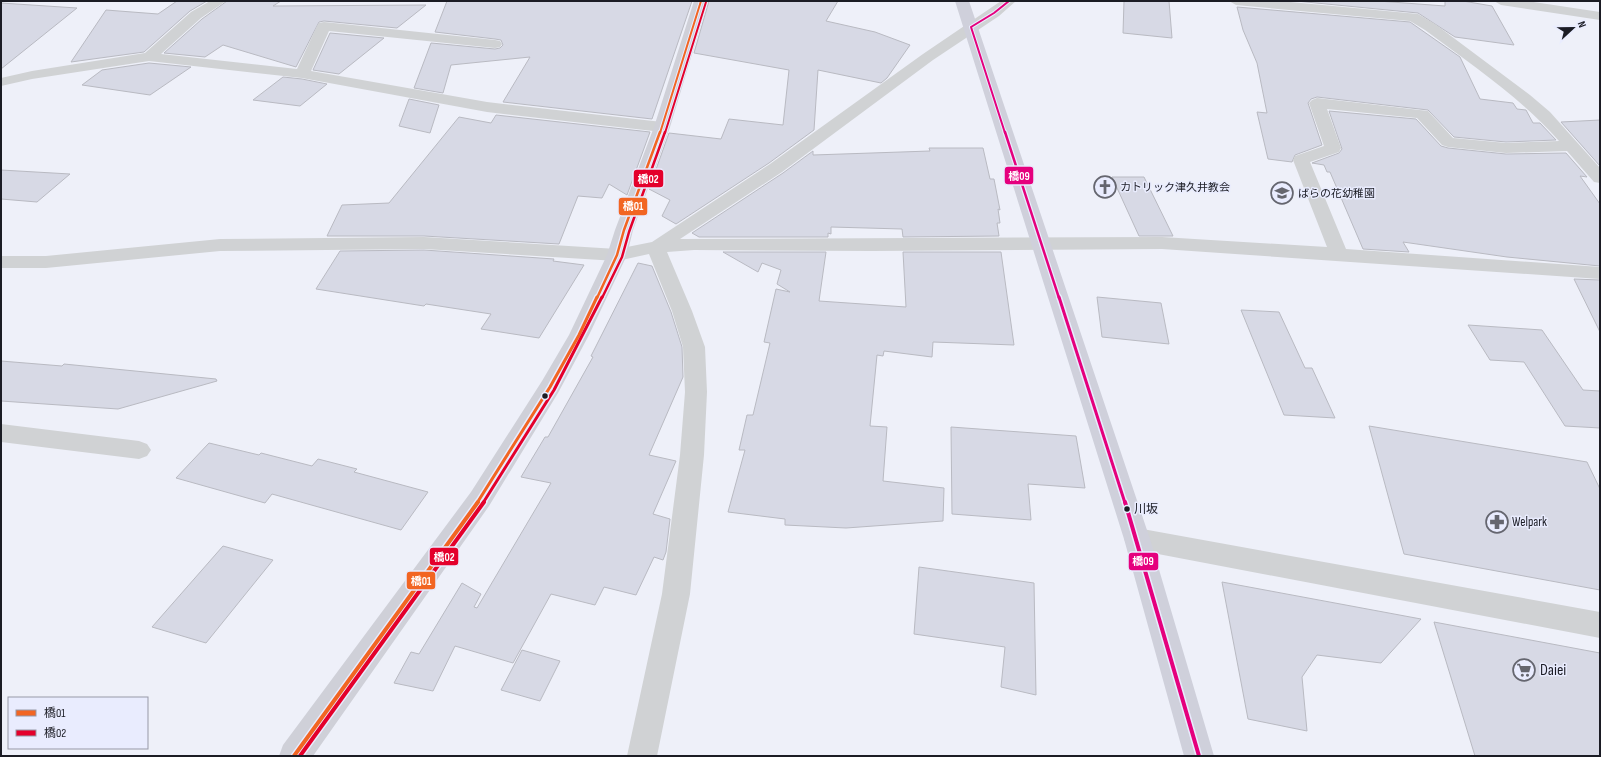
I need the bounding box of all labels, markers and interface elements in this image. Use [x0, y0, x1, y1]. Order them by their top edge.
north arrow [1553, 8, 1593, 48]
text: N [1575, 19, 1589, 30]
line badge: 橋09 [1004, 166, 1034, 185]
line badge: 橋02 [633, 169, 664, 188]
text: 橋09 [1008, 170, 1030, 183]
text: 橋02 [637, 173, 659, 186]
church icon: カトリック津久井教会 [1092, 174, 1118, 200]
school or university icon: ばらの花幼稚園 [1269, 180, 1295, 206]
place label: カトリック津久井教会 [1120, 181, 1230, 194]
place label: ばらの花幼稚園 [1298, 187, 1375, 200]
line badge: 橋01 [618, 197, 648, 216]
text: 橋01 [623, 200, 644, 213]
unlabelled marker [540, 391, 550, 401]
place label: 川坂 [1134, 502, 1158, 517]
marker: 川坂 [1122, 504, 1132, 514]
pharmacy icon: Welpark [1484, 509, 1510, 535]
place label: Welpark [1512, 514, 1547, 530]
line badge: 橋02 [429, 547, 459, 566]
text: 橋02 [433, 551, 455, 564]
line badge: 橋09 [1128, 552, 1159, 571]
text: 橋09 [1132, 555, 1154, 568]
line badge: 橋01 [406, 571, 436, 590]
text: 橋01 [411, 575, 432, 588]
supermarket icon: Daiei [1511, 657, 1537, 683]
place label: Daiei [1540, 661, 1566, 680]
legend [8, 697, 148, 749]
text: 橋01 [44, 706, 66, 721]
text: 橋02 [44, 726, 66, 741]

